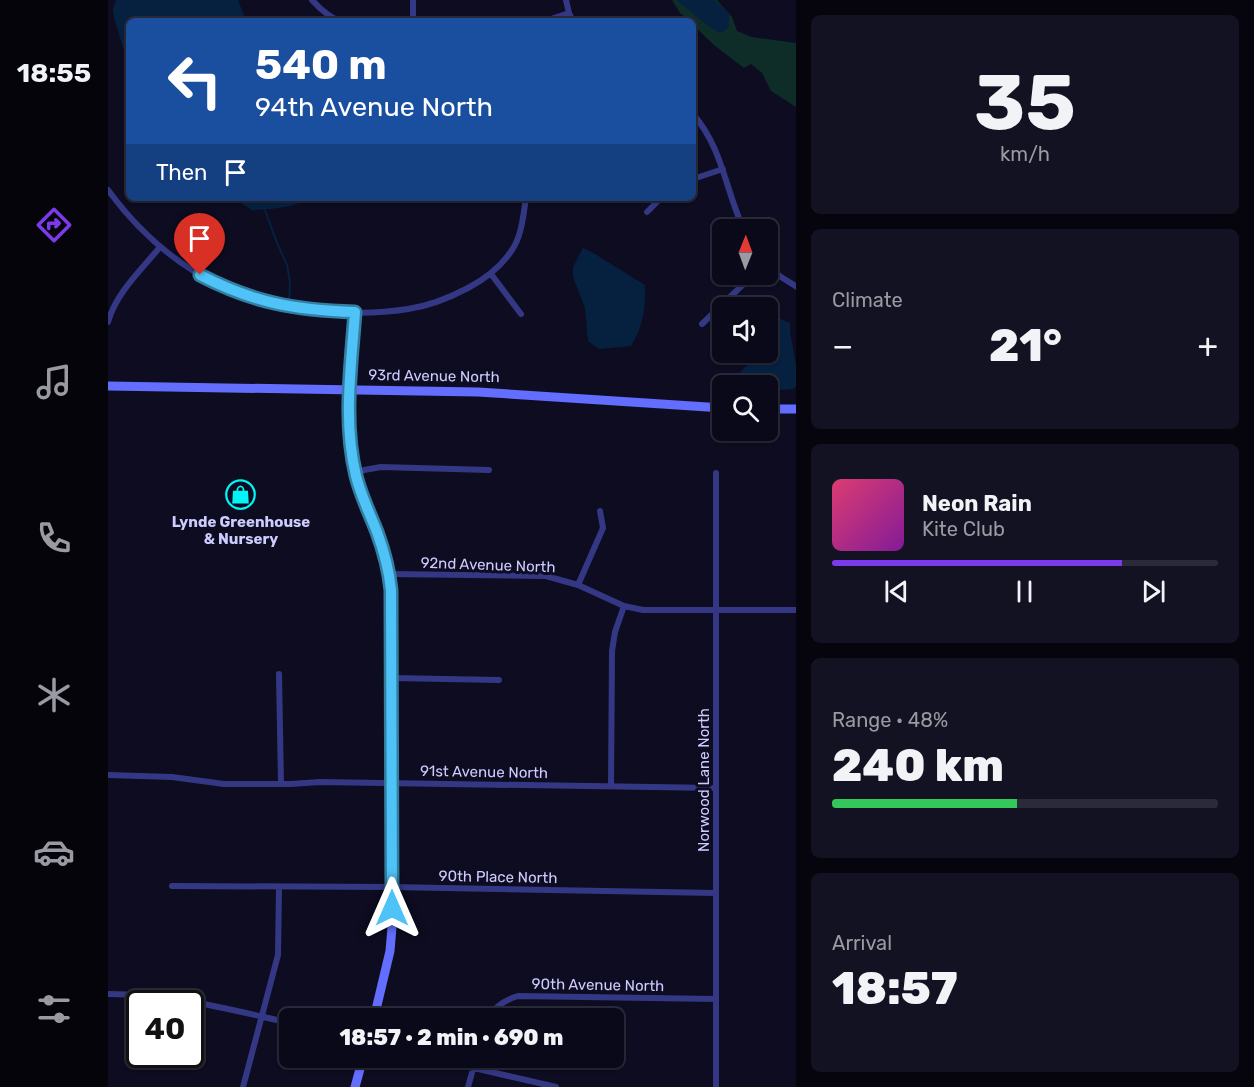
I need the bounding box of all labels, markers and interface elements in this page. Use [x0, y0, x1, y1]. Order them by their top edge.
text: 540 m [255, 40, 387, 90]
icon: left [156, 42, 234, 120]
text: 35 [974, 56, 1076, 149]
text: 18:55 [17, 57, 91, 89]
text: 94th Avenue North [255, 91, 493, 123]
text: km/h [1000, 142, 1050, 166]
icon: arrive [219, 156, 252, 189]
text: Then [156, 159, 207, 186]
icon: directions [33, 204, 75, 246]
pin [174, 213, 225, 275]
north arrow [712, 219, 778, 285]
map controls [712, 219, 778, 441]
icon: arrive [183, 222, 216, 255]
text: Climate [832, 288, 903, 312]
button: sound [712, 297, 778, 363]
text: 21° [989, 319, 1062, 372]
text: − [832, 326, 853, 365]
text: + [1197, 326, 1218, 365]
icon: music [33, 361, 75, 403]
street label: 93rd Avenue North [368, 366, 500, 386]
button: search [712, 375, 778, 441]
shop icon: Lynde Greenhouse & Nursery [225, 479, 257, 511]
text: Neon Rain [922, 490, 1032, 517]
place label: Lynde Greenhouse & Nursery [172, 513, 310, 548]
icon: phone [33, 517, 75, 559]
text: Kite Club [922, 517, 1005, 541]
street label: 92nd Avenue North [420, 554, 556, 576]
icon: previous [880, 575, 913, 608]
icon: pause [1008, 575, 1041, 608]
icon: next [1137, 575, 1170, 608]
icon: climate [33, 674, 75, 716]
street label: Norwood Lane North [695, 708, 713, 852]
text: Range · 48% [832, 708, 948, 732]
text: 240 km [832, 739, 1004, 792]
street label: 91st Avenue North [420, 762, 548, 782]
icon: car [33, 831, 75, 873]
street label: 90th Place North [438, 867, 558, 887]
position arrow [360, 876, 424, 940]
text: Arrival [832, 931, 892, 955]
text: 18:57 [832, 962, 958, 1015]
street label: 90th Avenue North [532, 975, 664, 995]
icon: filters [33, 988, 75, 1030]
speed limit sign: 40 [126, 990, 204, 1068]
text: 18:57 · 2 min · 690 m [340, 1024, 563, 1051]

